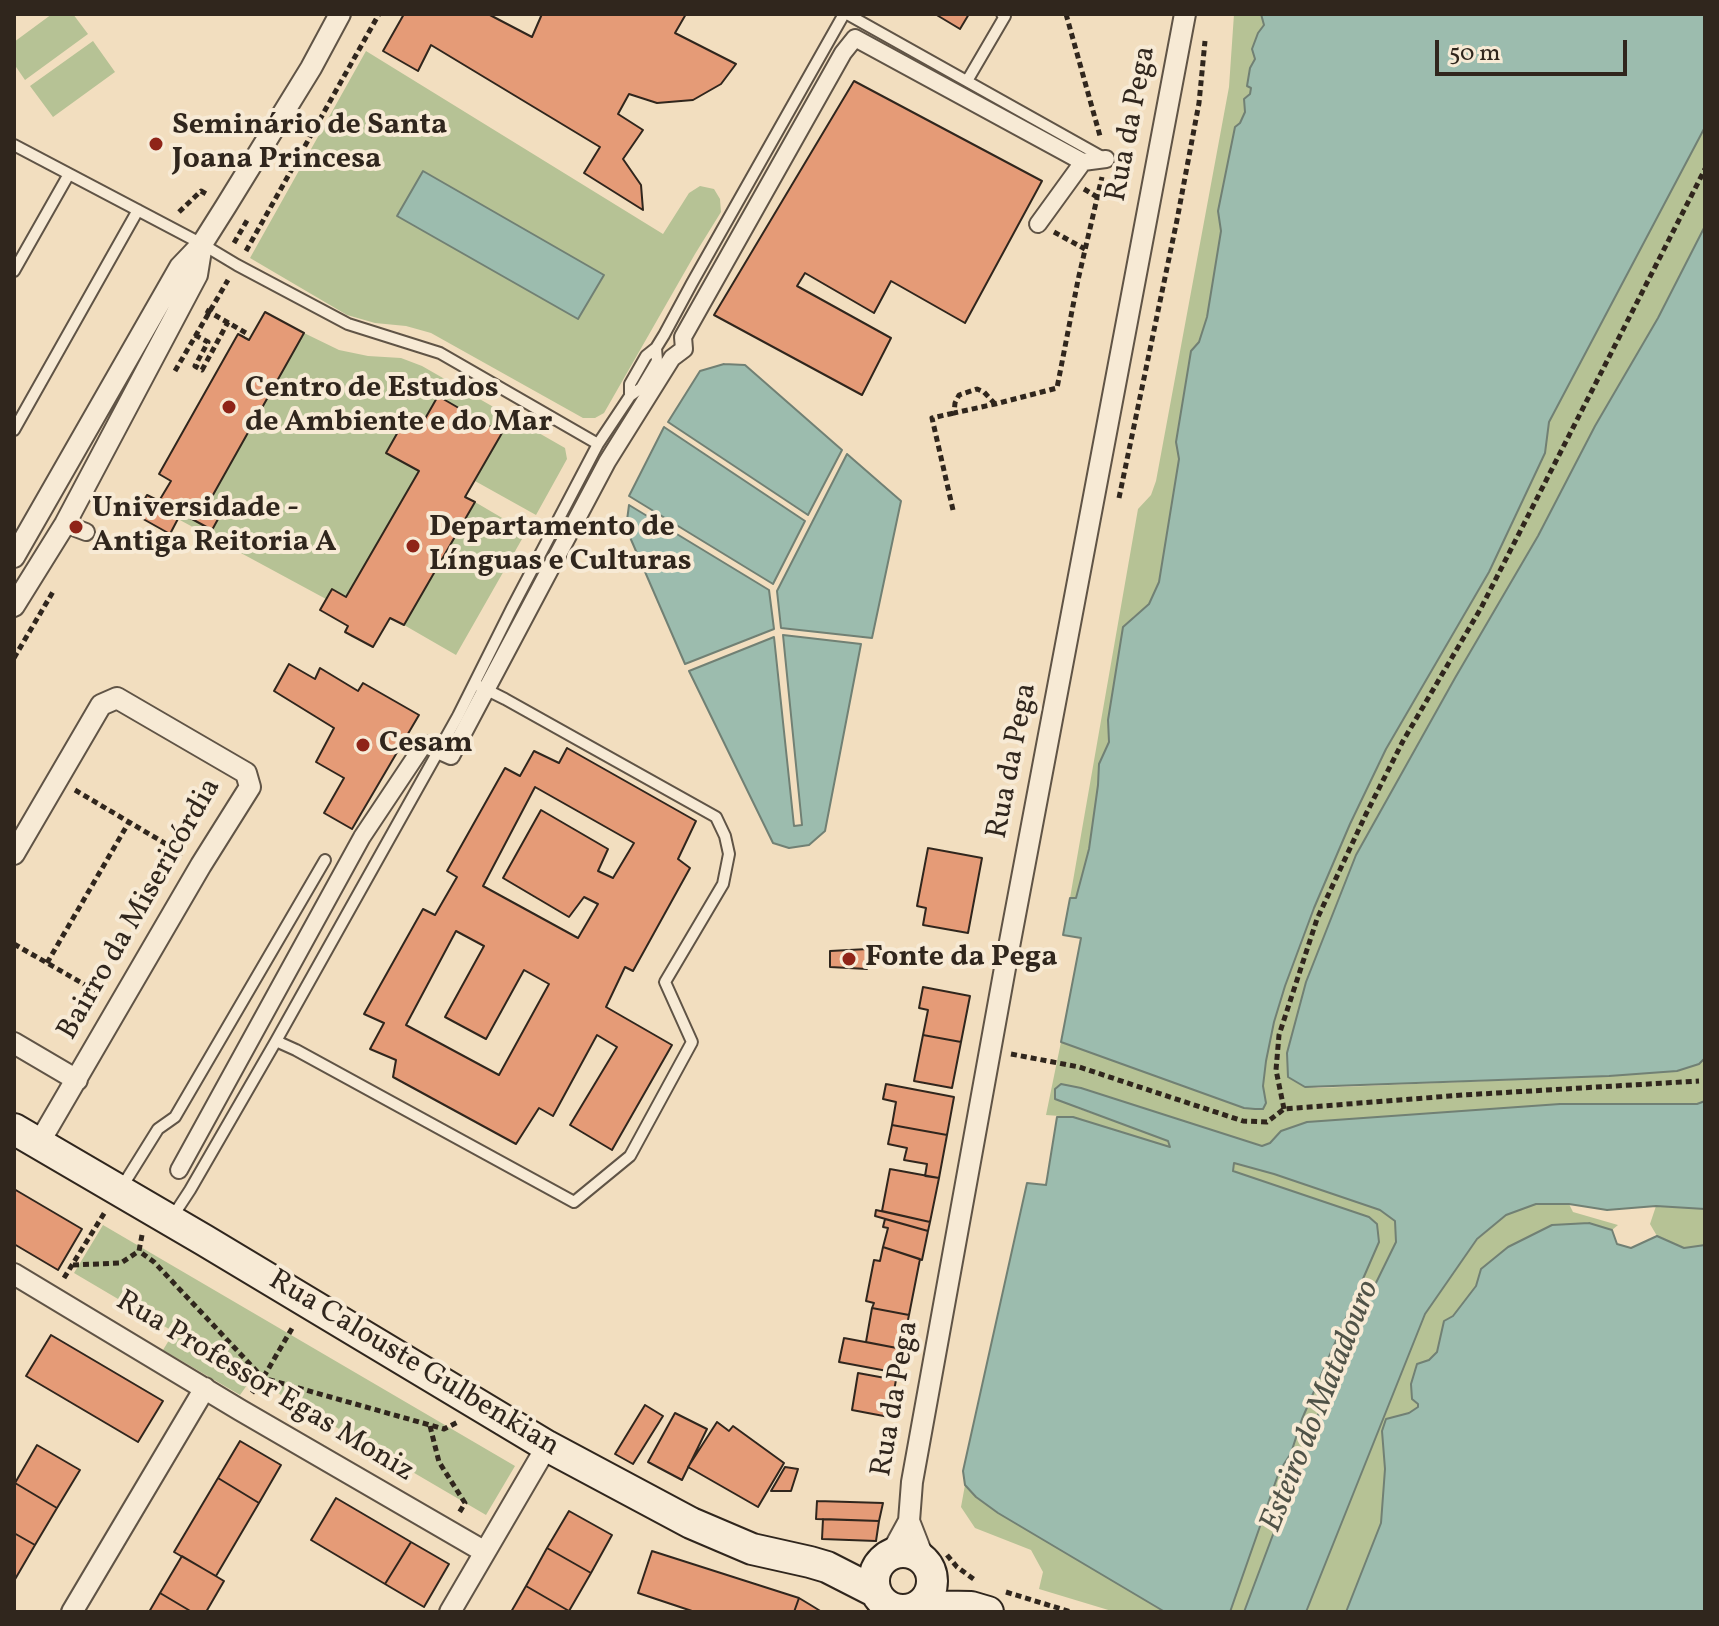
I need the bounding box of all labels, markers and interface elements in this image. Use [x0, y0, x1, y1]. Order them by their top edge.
scale bar [1439, 24, 1631, 74]
text: 50 m [1449, 37, 1501, 71]
street label: Rua da Pega [1100, 43, 1166, 205]
place label: Seminário de Santa Joana Princesa [172, 109, 447, 180]
marker: Seminário de Santa Joana Princesa [147, 135, 165, 153]
place label: Centro de Estudos de Ambiente e do Mar [245, 372, 552, 442]
marker: Centro de Estudos de Ambiente e do Mar [220, 398, 238, 416]
place label: Universidade - Antiga Reitoria A [92, 492, 336, 562]
place label: Departamento de Línguas e Culturas [429, 511, 692, 582]
marker: Universidade - Antiga Reitoria A [67, 518, 85, 536]
marker: Departamento de Línguas e Culturas [404, 537, 422, 555]
street label: Rua da Pega [981, 680, 1047, 842]
place label: Cesam [379, 727, 473, 763]
marker: Cesam [354, 736, 372, 754]
street label: Bairro da Misericórdia [51, 773, 231, 1047]
place label: Fonte da Pega [865, 941, 1058, 977]
marker: Fonte da Pega [840, 950, 858, 968]
street label: Rua Calouste Gulbenkian [261, 1264, 565, 1466]
water label: Esteiro do Matadouro [1254, 1276, 1390, 1538]
street label: Rua Professor Egas Moniz [108, 1285, 420, 1491]
street label: Rua da Pega [866, 1318, 928, 1480]

